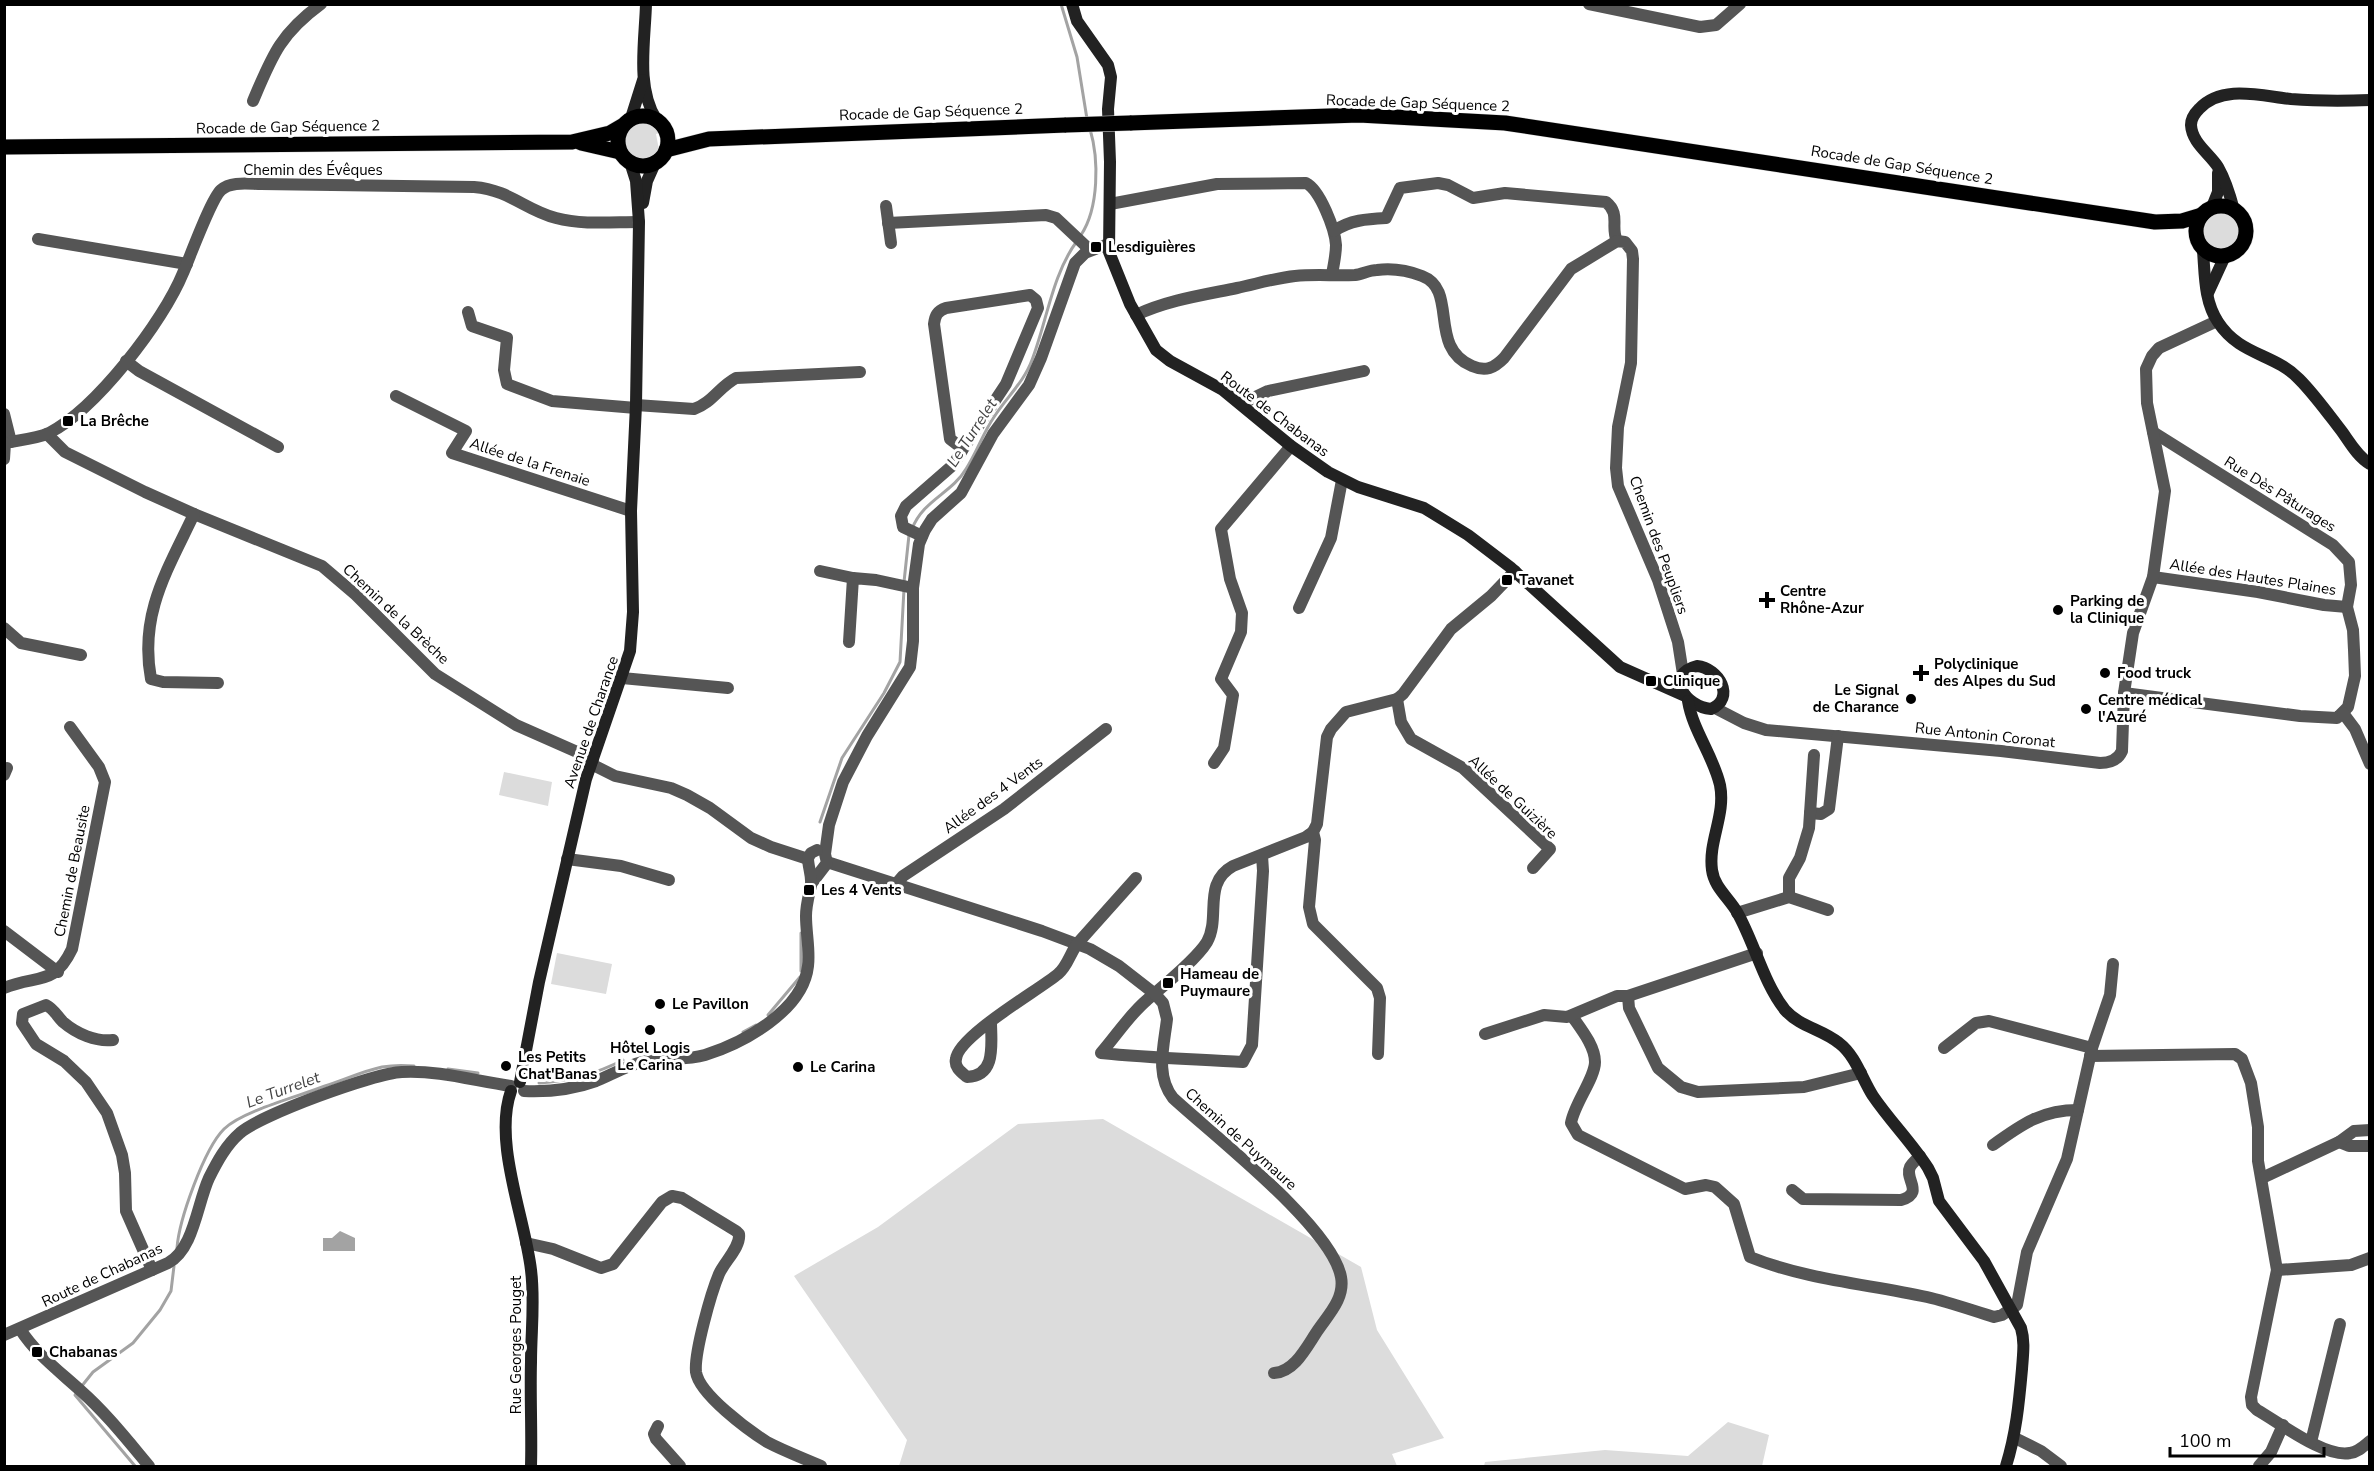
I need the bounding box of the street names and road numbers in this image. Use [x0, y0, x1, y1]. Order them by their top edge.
street label: Rocade de Gap Séquence 2 [1326, 90, 1510, 116]
street label: Rocade de Gap Séquence 2 [839, 99, 1023, 125]
street label: Rocade de Gap Séquence 2 [196, 115, 380, 139]
street label: Rocade de Gap Séquence 2 [1809, 141, 1995, 189]
street label: Chemin des Évêques [243, 160, 383, 180]
street label: Route de Chabanas [1217, 367, 1333, 461]
street label: Allée de la Frenaie [467, 433, 593, 491]
street label: Rue Dès Pâturages [2220, 451, 2340, 537]
street label: Chemin des Peupliers [1625, 473, 1693, 617]
street label: Allée des Hautes Plaines [2168, 554, 2338, 600]
street label: Chemin de la Brèche [338, 559, 454, 669]
street label: Avenue de Charance [559, 653, 623, 791]
street label: Rue Antonin Coronat [1914, 718, 2057, 752]
street label: Allée de Guizière [1464, 751, 1562, 843]
street label: Allée des 4 Vents [939, 752, 1047, 838]
street label: Chemin de Beausite [49, 803, 95, 939]
street label: Chemin de Puymaure [1181, 1083, 1301, 1195]
street label: Route de Chabanas [38, 1238, 166, 1312]
street label: Rue Georges Pouget [506, 1275, 526, 1414]

